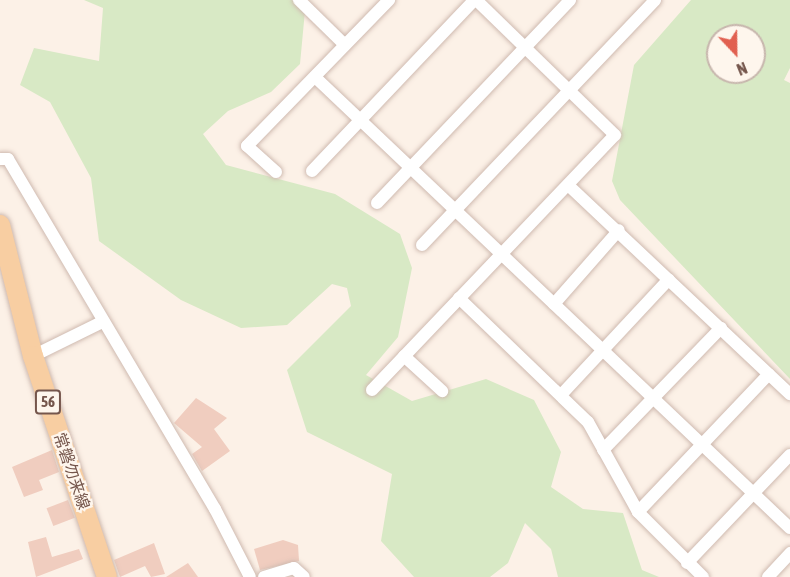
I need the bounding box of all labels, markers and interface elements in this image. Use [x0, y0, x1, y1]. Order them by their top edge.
north arrow [706, 24, 766, 84]
text: N [734, 59, 750, 79]
road number: 56 [34, 390, 62, 414]
street label: 常磐勿来線 [50, 430, 94, 512]

